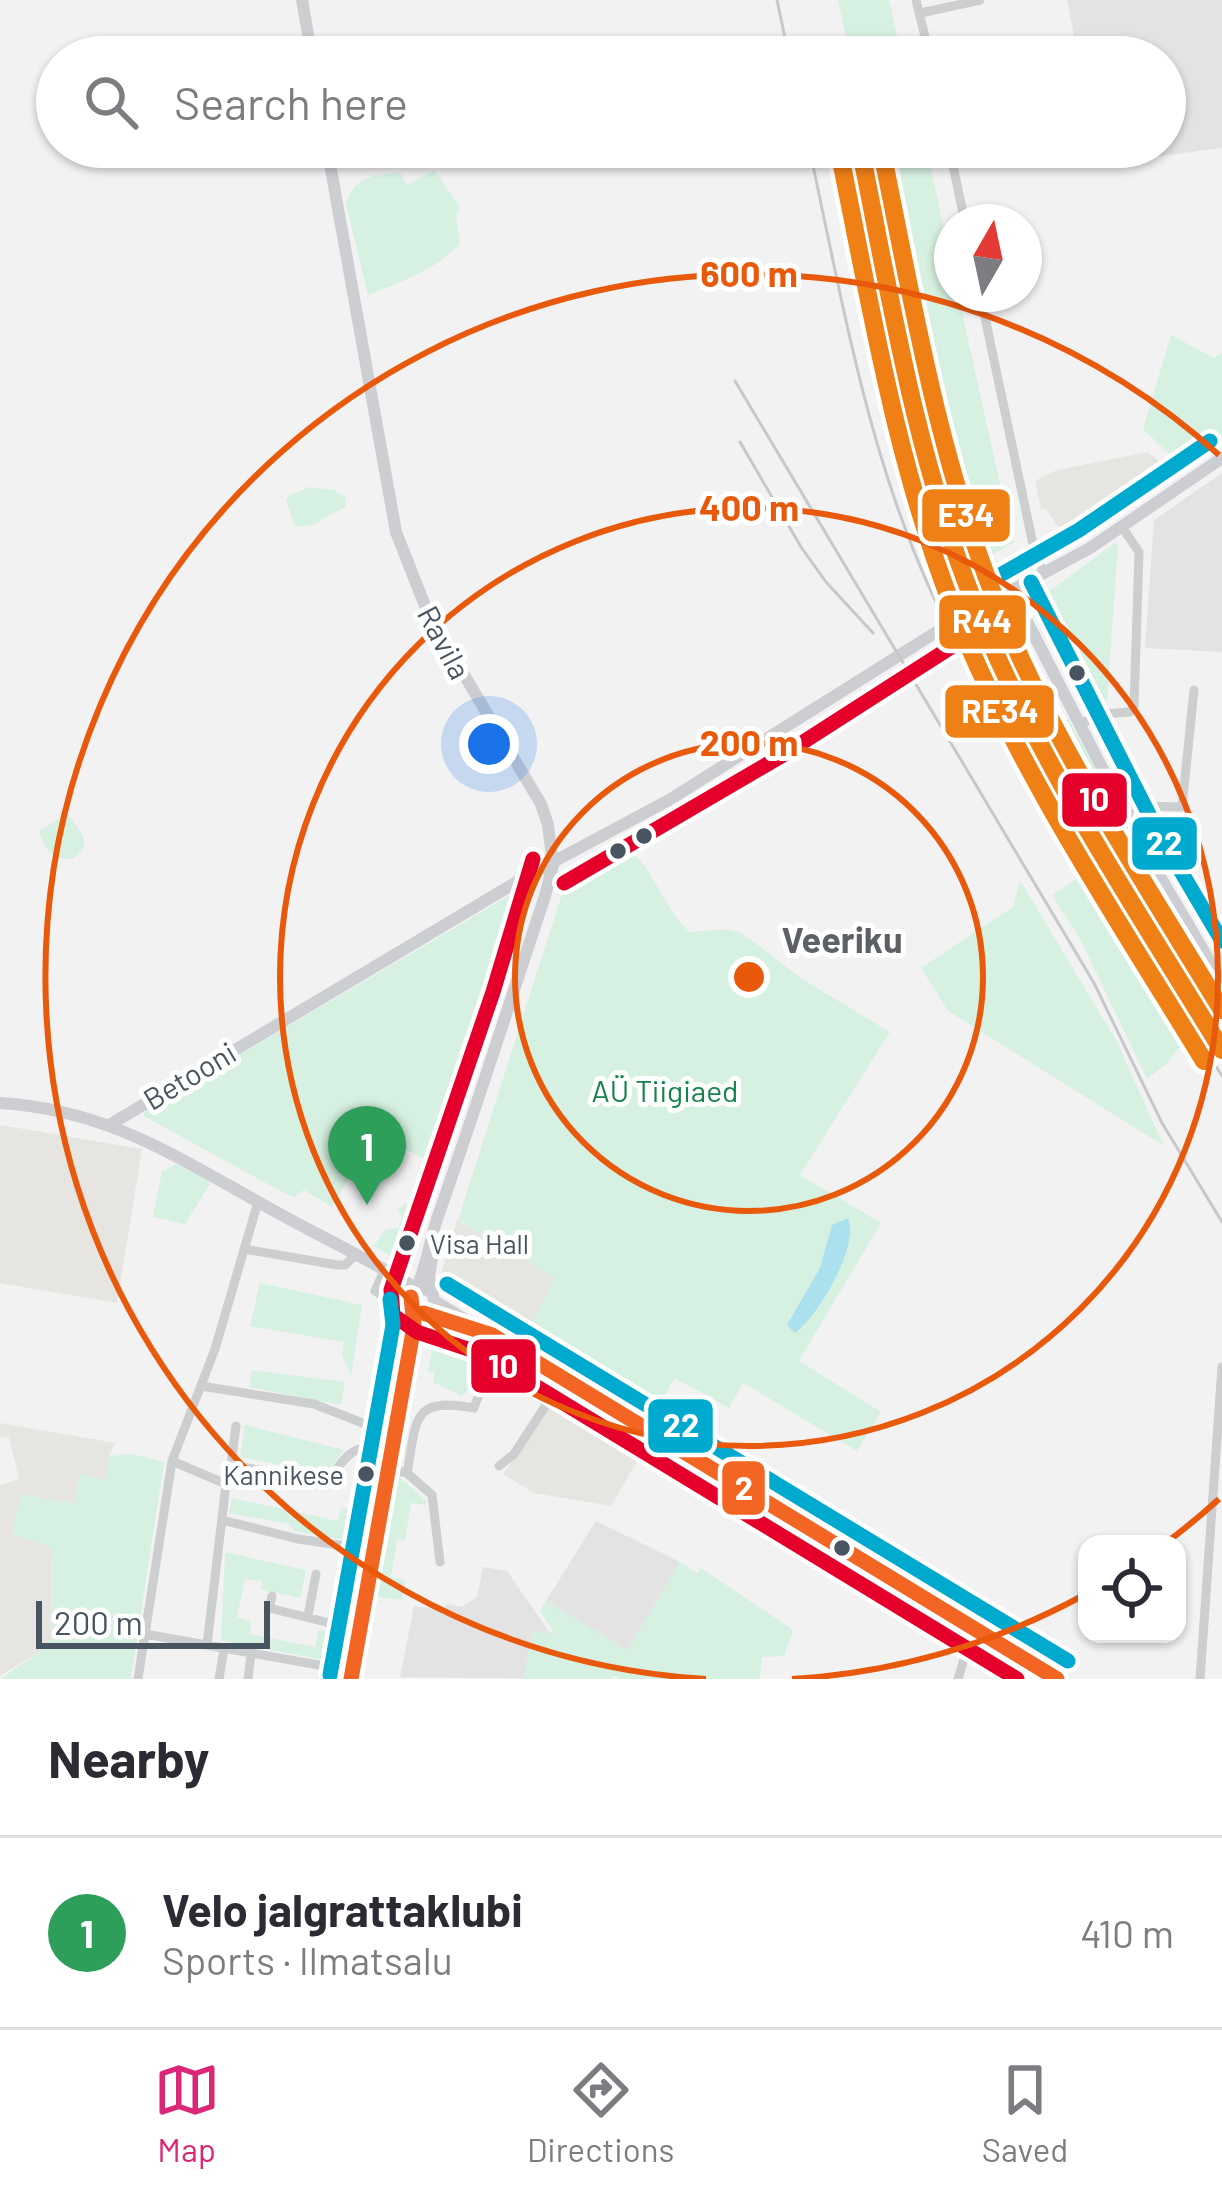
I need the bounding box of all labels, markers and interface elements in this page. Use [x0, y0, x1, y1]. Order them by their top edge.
search box [36, 36, 1186, 168]
icon: search [78, 69, 144, 135]
text: Search here [174, 75, 408, 129]
north arrow [934, 204, 1042, 312]
text: 600 m [700, 251, 798, 294]
text: 400 m [699, 485, 799, 528]
line badge: E34 [920, 487, 1012, 544]
text: E34 [937, 494, 995, 534]
line badge: R44 [937, 593, 1028, 651]
street label: Ravila [411, 599, 479, 685]
text: R44 [952, 600, 1012, 640]
unlabelled marker [1066, 662, 1088, 684]
line badge: RE34 [943, 683, 1056, 740]
text: RE34 [961, 690, 1039, 730]
your location [459, 714, 519, 774]
text: 200 m [700, 720, 798, 763]
line badge: 10 [1060, 771, 1129, 829]
text: 10 [1079, 778, 1109, 818]
line badge: 22 [1130, 815, 1199, 872]
text: 22 [1146, 822, 1182, 862]
unlabelled marker [633, 825, 655, 847]
unlabelled marker [607, 840, 629, 862]
district label: Veeriku [781, 917, 903, 960]
centre of rings [728, 956, 770, 998]
street label: Betooni [136, 1033, 242, 1117]
park label: AÜ Tiigiaed [592, 1072, 739, 1108]
pin: 1 [328, 1106, 406, 1205]
place label: Visa Hall [430, 1227, 529, 1259]
marker: Visa Hall [396, 1232, 418, 1254]
line badge: 10 [469, 1337, 538, 1395]
text: 10 [488, 1345, 518, 1385]
line badge: 22 [646, 1397, 715, 1455]
text: 22 [663, 1404, 699, 1444]
place label: Kannikese [223, 1458, 344, 1490]
line badge: 2 [720, 1459, 767, 1517]
marker: Kannikese [355, 1463, 377, 1485]
text: 2 [735, 1467, 753, 1507]
map controls [1078, 1535, 1186, 1643]
button: locate [1078, 1535, 1186, 1643]
unlabelled marker [831, 1537, 853, 1559]
scale bar [36, 1595, 270, 1648]
text: 200 m [54, 1602, 143, 1642]
text: Nearby [48, 1727, 209, 1788]
text: Velo jalgrattaklubi [162, 1882, 523, 1936]
text: 1 [80, 1909, 94, 1956]
text: 410 m [1080, 1909, 1174, 1956]
text: Sports · Ilmatsalu [162, 1936, 453, 1983]
tab: Map [154, 2057, 220, 2169]
tab: Directions [527, 2057, 674, 2169]
tab: Saved [982, 2057, 1068, 2169]

